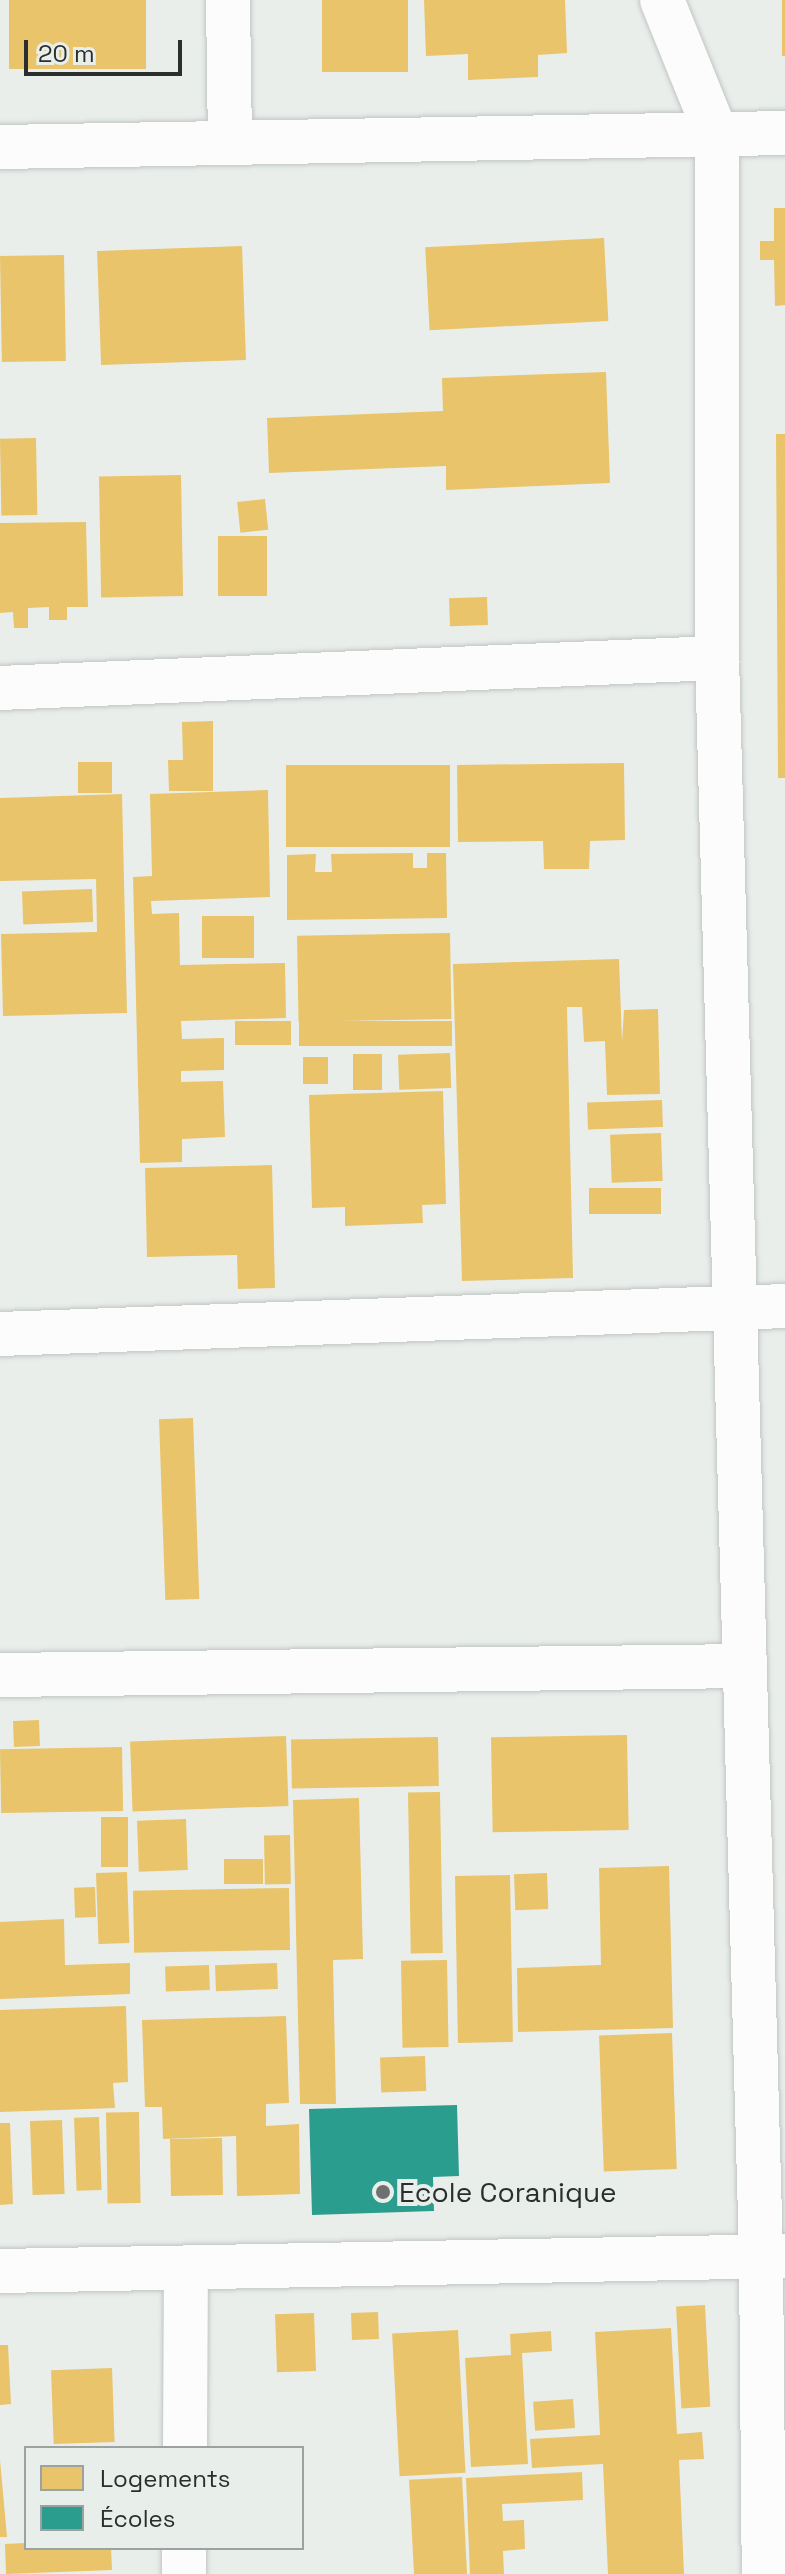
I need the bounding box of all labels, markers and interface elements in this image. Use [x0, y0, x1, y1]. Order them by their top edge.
scale bar [28, 24, 186, 74]
text: 20 m [38, 38, 95, 69]
place label: Ecole Coranique [399, 2175, 617, 2209]
marker: Ecole Coranique [374, 2183, 392, 2201]
legend [24, 2446, 304, 2550]
text: Logements [100, 2463, 230, 2494]
text: Écoles [100, 2503, 175, 2534]

